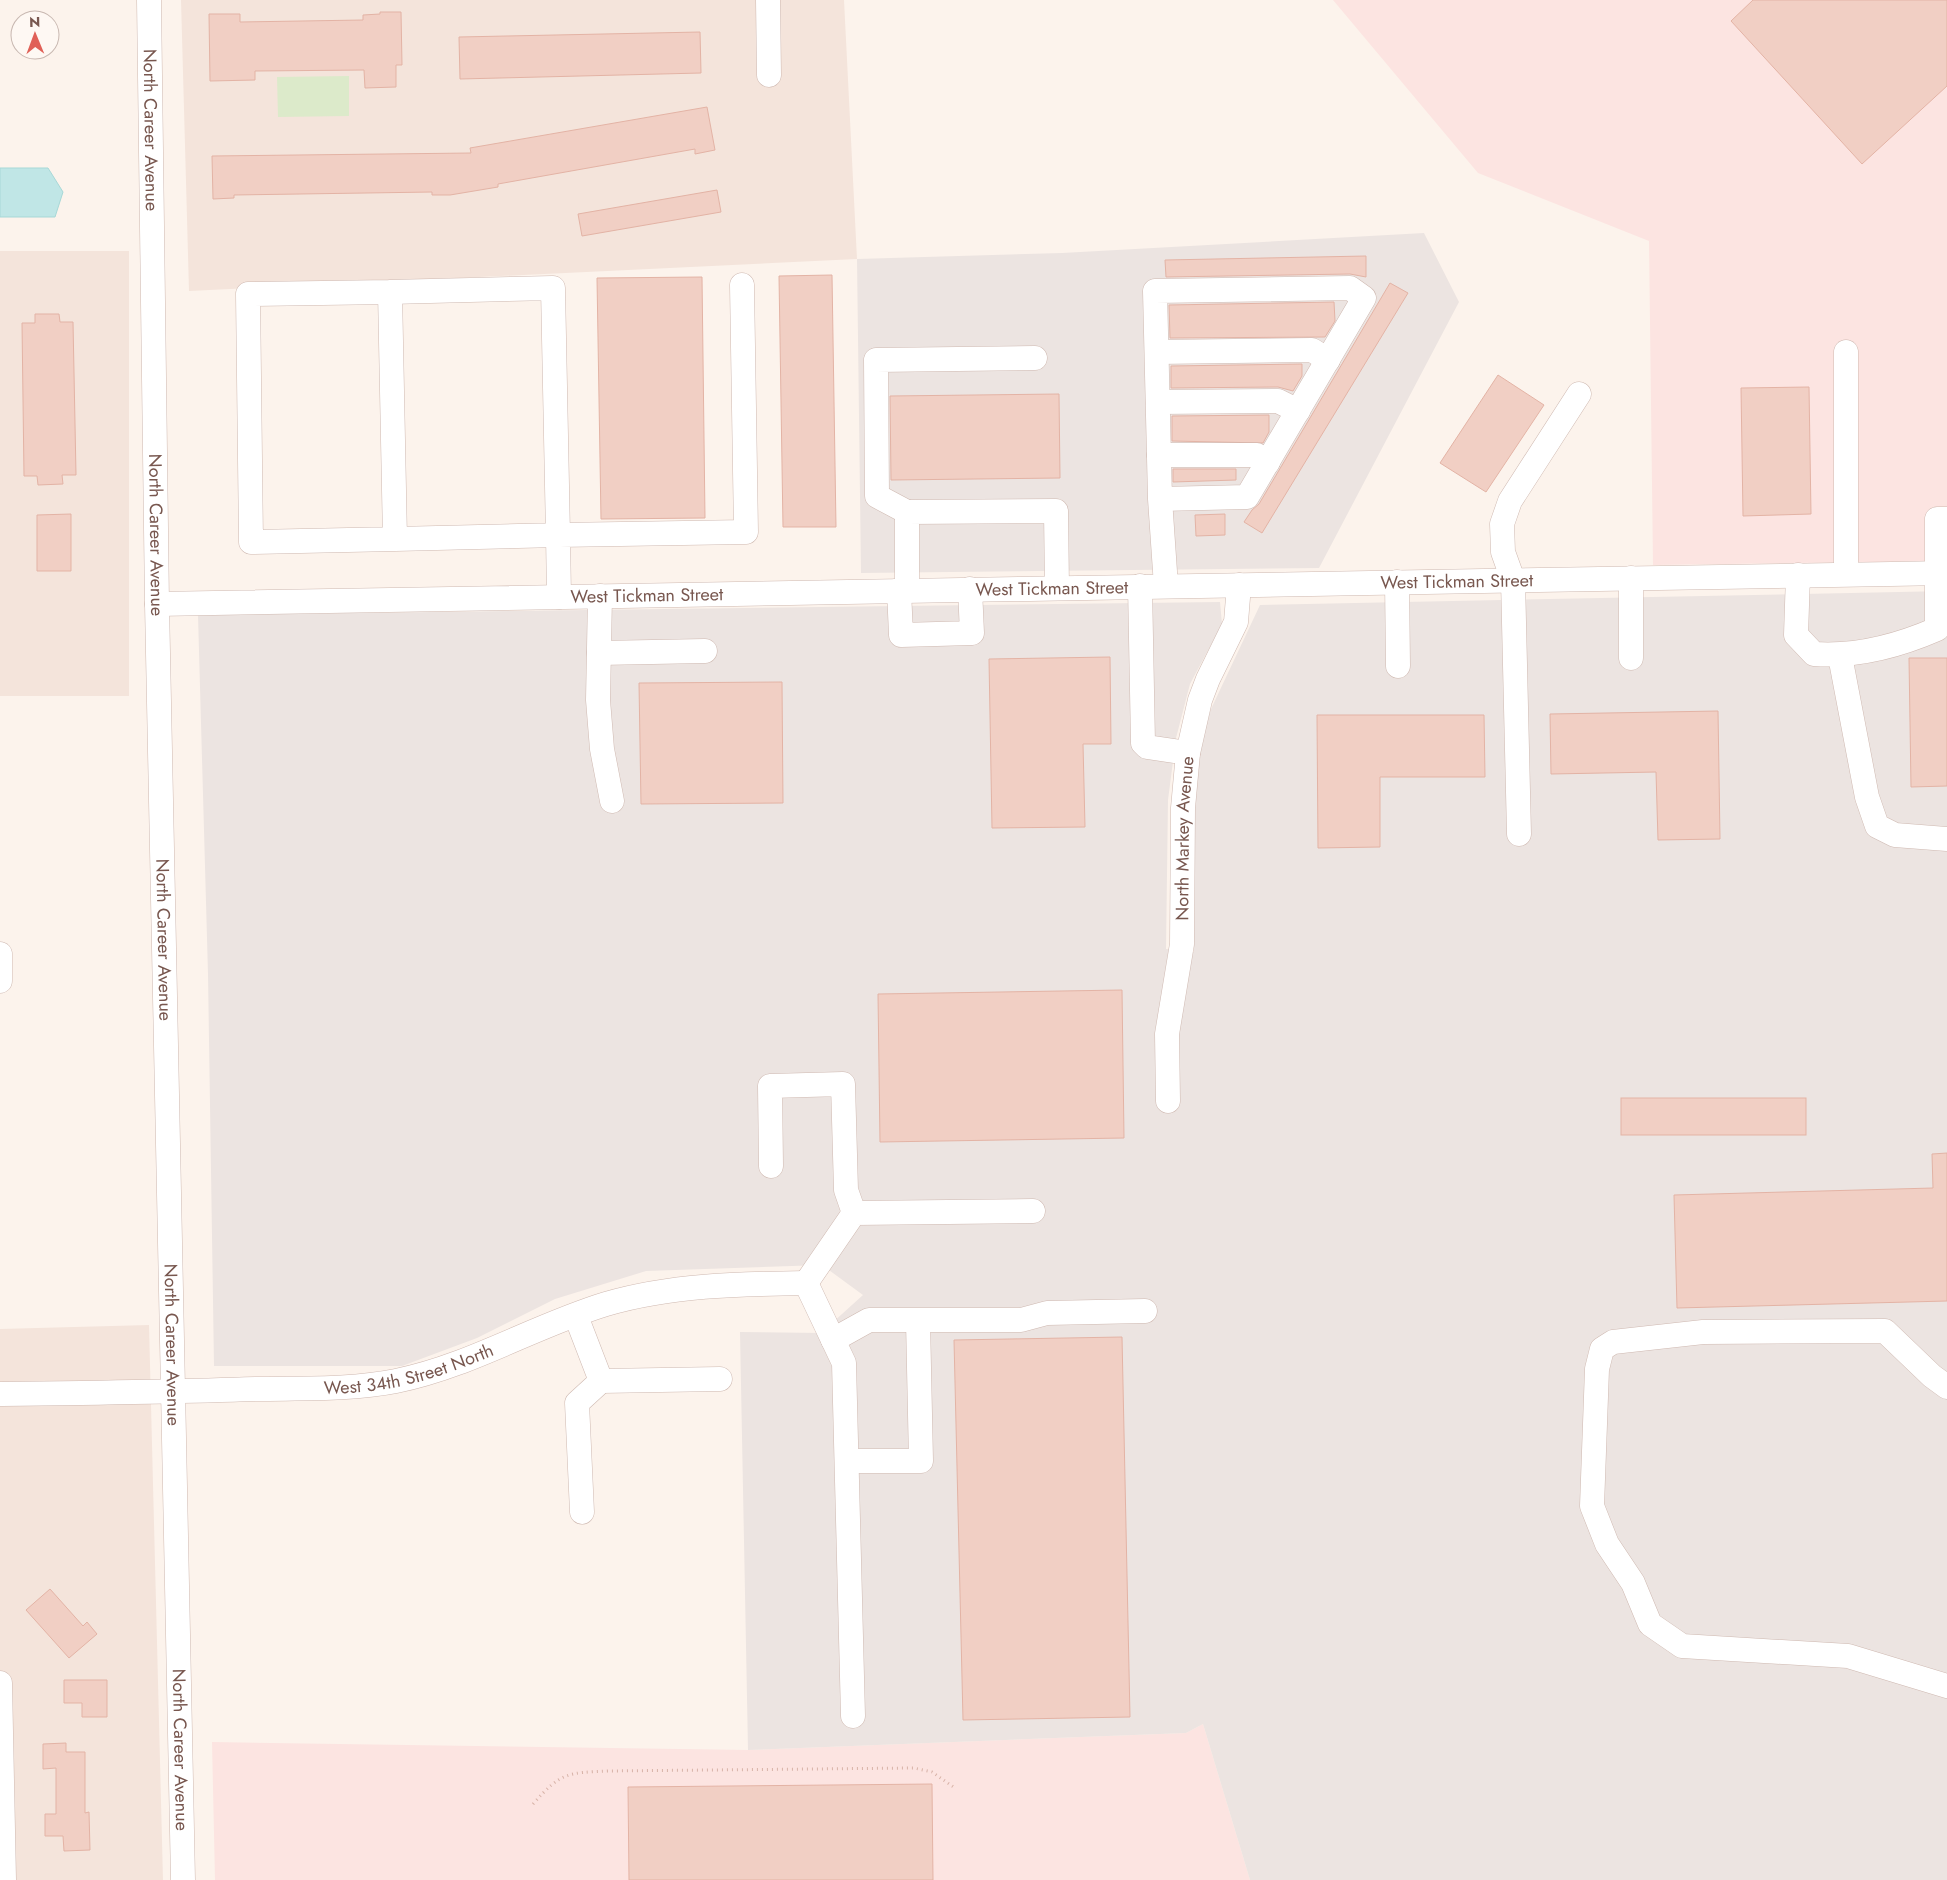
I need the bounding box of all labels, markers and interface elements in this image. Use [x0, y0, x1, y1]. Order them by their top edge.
north arrow [10, 10, 60, 60]
text: N [29, 12, 41, 32]
street label: North Career Avenue [137, 49, 165, 211]
street label: North Career Avenue [142, 454, 170, 616]
street label: West Tickman Street [1380, 567, 1534, 596]
street label: West Tickman Street [975, 574, 1129, 603]
street label: West Tickman Street [570, 581, 724, 610]
street label: North Markey Avenue [1169, 755, 1201, 921]
street label: North Career Avenue [149, 858, 178, 1021]
street label: North Career Avenue [157, 1263, 187, 1426]
street label: West 34th Street North [323, 1337, 497, 1401]
street label: North Career Avenue [166, 1668, 195, 1831]

